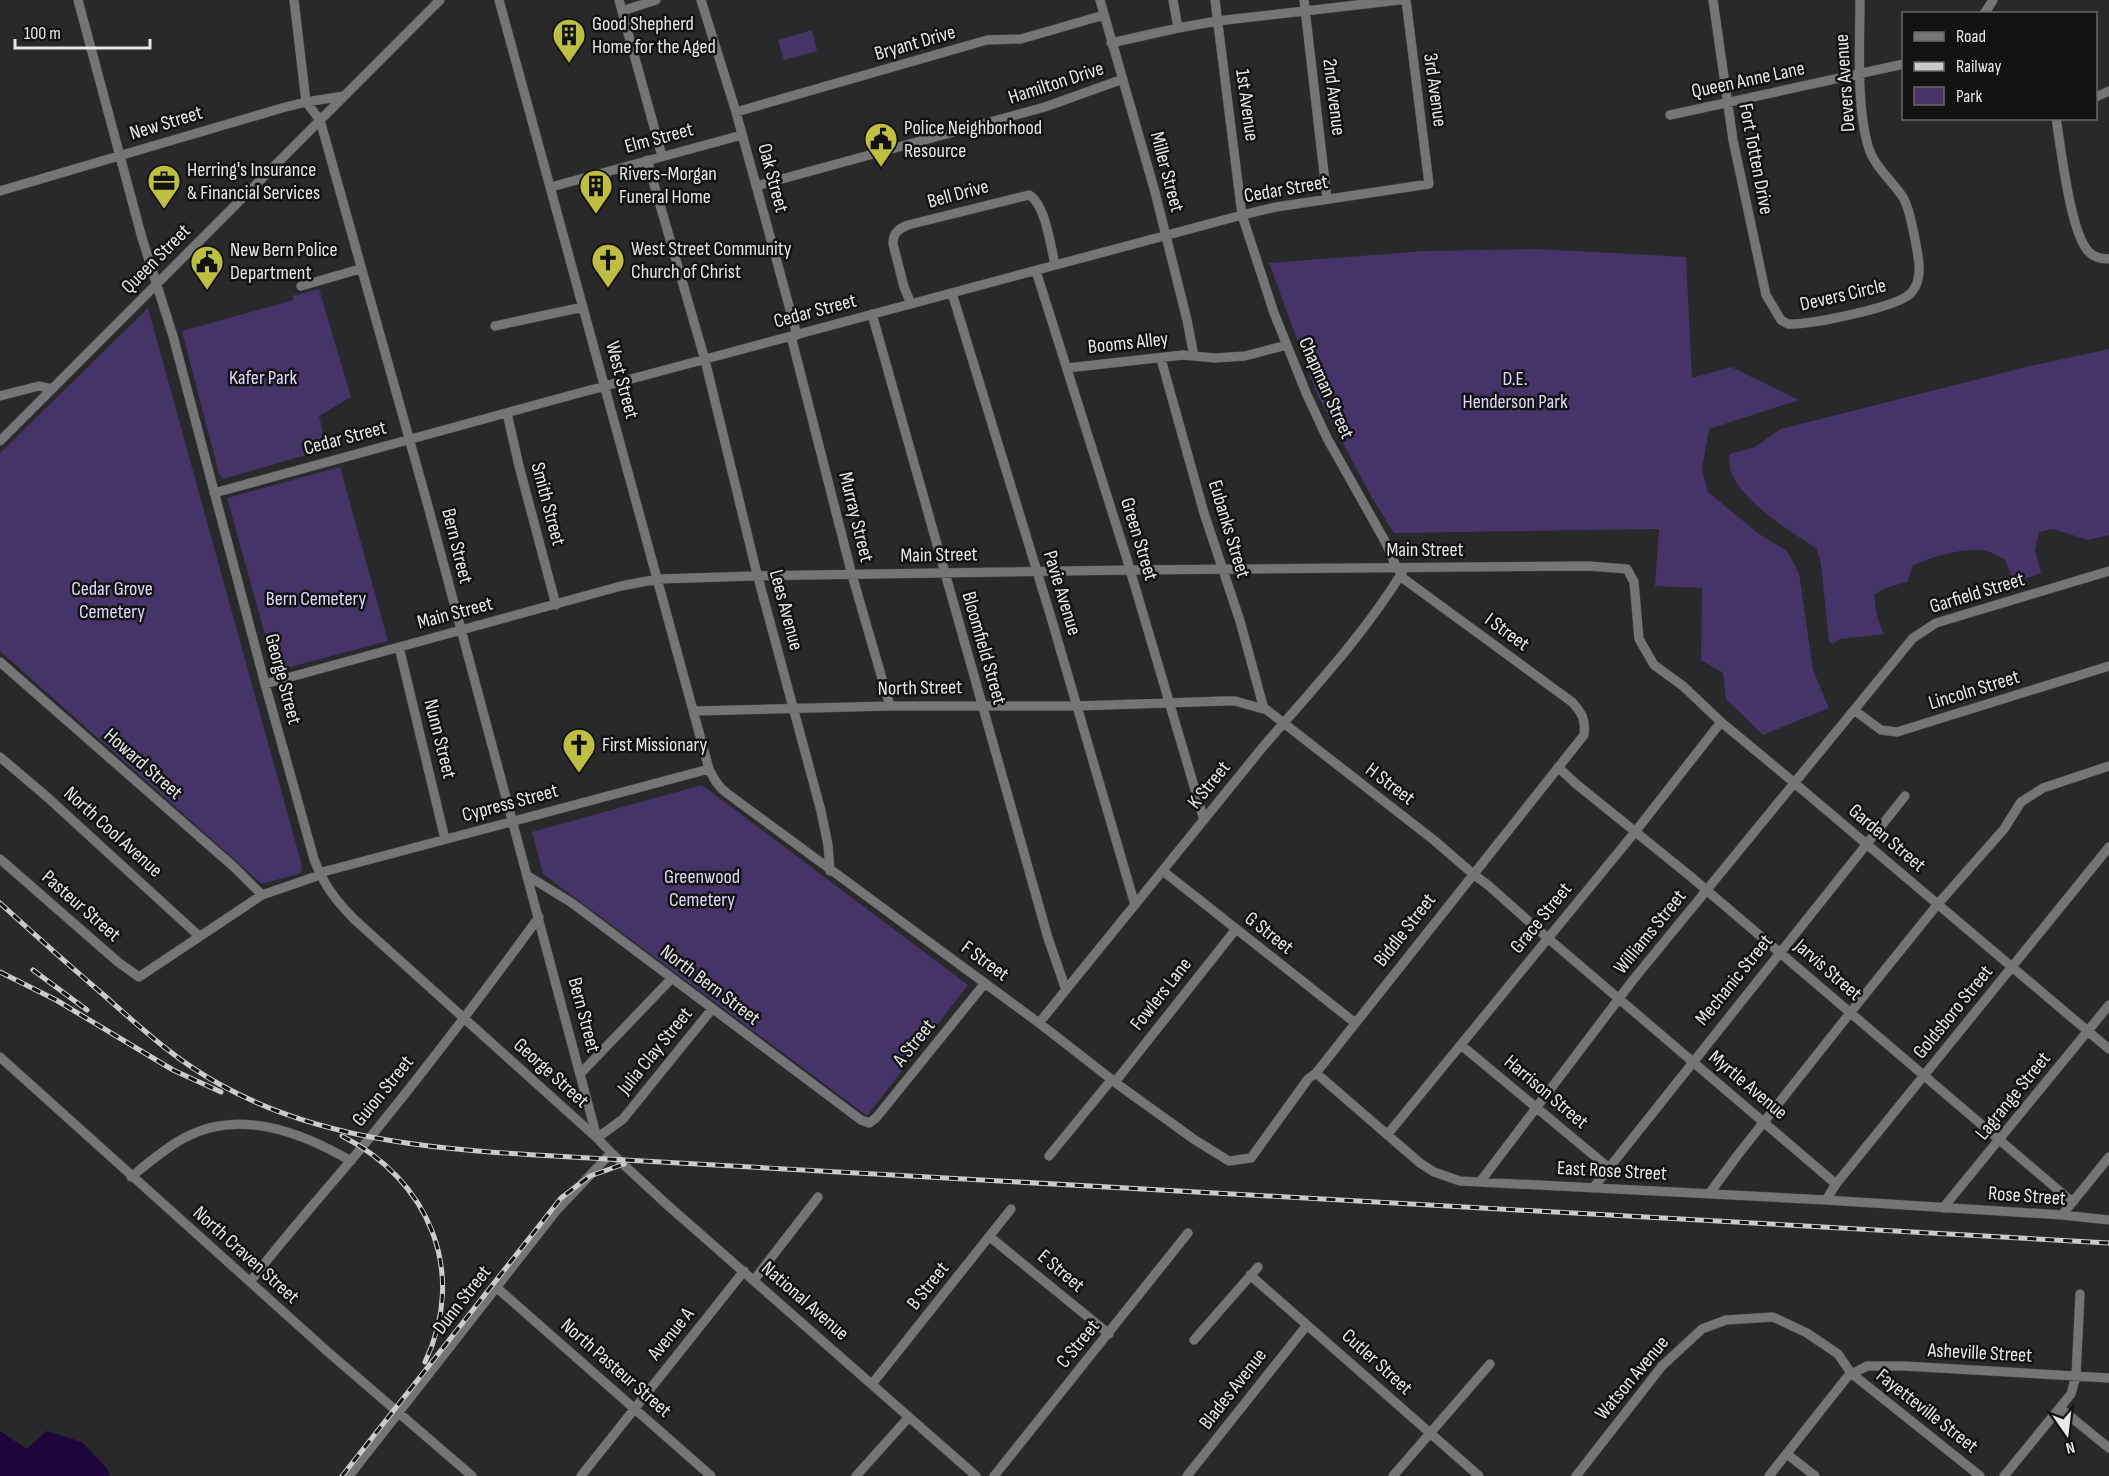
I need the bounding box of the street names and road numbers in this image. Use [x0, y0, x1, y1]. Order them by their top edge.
street label: Bryant Drive [872, 20, 958, 66]
street label: Devers Avenue [1830, 33, 1860, 133]
street label: 3rd Avenue [1418, 52, 1452, 128]
street label: Hamilton Drive [1005, 56, 1107, 110]
street label: Queen Anne Lane [1689, 56, 1807, 104]
street label: 2nd Avenue [1317, 57, 1351, 137]
street label: 1st Avenue [1230, 67, 1264, 143]
street label: New Street [127, 101, 205, 145]
street label: Fort Totten Drive [1733, 101, 1779, 217]
street label: Elm Street [622, 117, 696, 159]
street label: Miller Street [1145, 129, 1189, 215]
street label: Oak Street [752, 141, 794, 215]
street label: Cedar Street [1242, 170, 1330, 208]
street label: Bell Drive [925, 174, 991, 214]
street label: Queen Street [116, 219, 196, 299]
street label: Devers Circle [1798, 273, 1888, 317]
street label: Cedar Street [771, 288, 859, 334]
street label: Booms Alley [1087, 327, 1170, 359]
street label: Chapman Street [1293, 333, 1359, 443]
street label: West Street [600, 339, 644, 421]
street label: Cedar Street [301, 415, 389, 461]
street label: Smith Street [525, 460, 571, 548]
street label: Murray Street [833, 469, 879, 565]
street label: Eubanks Street [1203, 477, 1255, 581]
street label: Green Street [1115, 495, 1163, 583]
street label: Bern Street [436, 506, 478, 586]
street label: Main Street [1386, 538, 1464, 562]
street label: Main Street [900, 542, 978, 568]
street label: Pavie Avenue [1038, 548, 1086, 638]
street label: Lees Avenue [764, 567, 808, 653]
street label: Garfield Street [1927, 567, 2027, 619]
street label: Bloomfield Street [956, 589, 1012, 707]
street label: Main Street [415, 591, 495, 635]
street label: I Street [1480, 608, 1534, 656]
street label: George Street [259, 631, 307, 727]
street label: Lincoln Street [1926, 665, 2022, 715]
street label: North Street [878, 675, 962, 701]
street label: Nunn Street [419, 697, 461, 781]
street label: Howard Street [99, 723, 187, 805]
street label: K Street [1183, 756, 1235, 814]
street label: H Street [1361, 758, 1419, 810]
street label: Cypress Street [459, 779, 561, 827]
street label: North Cool Avenue [59, 782, 167, 882]
street label: Garden Street [1844, 799, 1930, 877]
street label: Pasteur Street [37, 865, 125, 947]
street label: Grace Street [1505, 878, 1577, 958]
street label: Williams Street [1609, 885, 1691, 979]
street label: Biddle Street [1369, 889, 1441, 971]
street label: G Street [1240, 906, 1298, 960]
street label: Mechanic Street [1690, 930, 1778, 1030]
street label: Jarvis Street [1789, 933, 1867, 1006]
street label: F Street [956, 936, 1014, 986]
street label: North Bern Street [655, 940, 765, 1030]
street label: Fowlers Lane [1125, 953, 1197, 1035]
street label: Goldsboro Street [1908, 960, 1998, 1064]
street label: Bern Street [562, 975, 606, 1055]
street label: Julia Clay Street [612, 1003, 697, 1100]
street label: A Street [887, 1014, 940, 1072]
street label: George Street [508, 1033, 594, 1113]
street label: Myrtle Avenue [1704, 1045, 1792, 1125]
street label: Lagrange Street [1970, 1047, 2056, 1145]
street label: Harrison Street [1499, 1050, 1593, 1134]
street label: Guion Street [347, 1051, 419, 1131]
street label: East Rose Street [1556, 1156, 1668, 1186]
street label: Rose Street [1987, 1181, 2067, 1211]
street label: North Craven Street [188, 1201, 304, 1309]
street label: E Street [1033, 1245, 1089, 1297]
street label: National Avenue [756, 1256, 854, 1346]
street label: B Street [902, 1257, 954, 1315]
street label: Dunn Street [428, 1261, 496, 1339]
street label: Avenue A [642, 1303, 700, 1366]
street label: North Pasteur Street [556, 1313, 676, 1423]
street label: C Street [1051, 1315, 1105, 1373]
street label: Cutler Street [1337, 1324, 1417, 1400]
street label: Watson Avenue [1590, 1331, 1674, 1425]
street label: Asheville Street [1926, 1338, 2033, 1368]
street label: Blades Avenue [1194, 1344, 1272, 1434]
street label: Fayetteville Street [1871, 1364, 1983, 1458]

